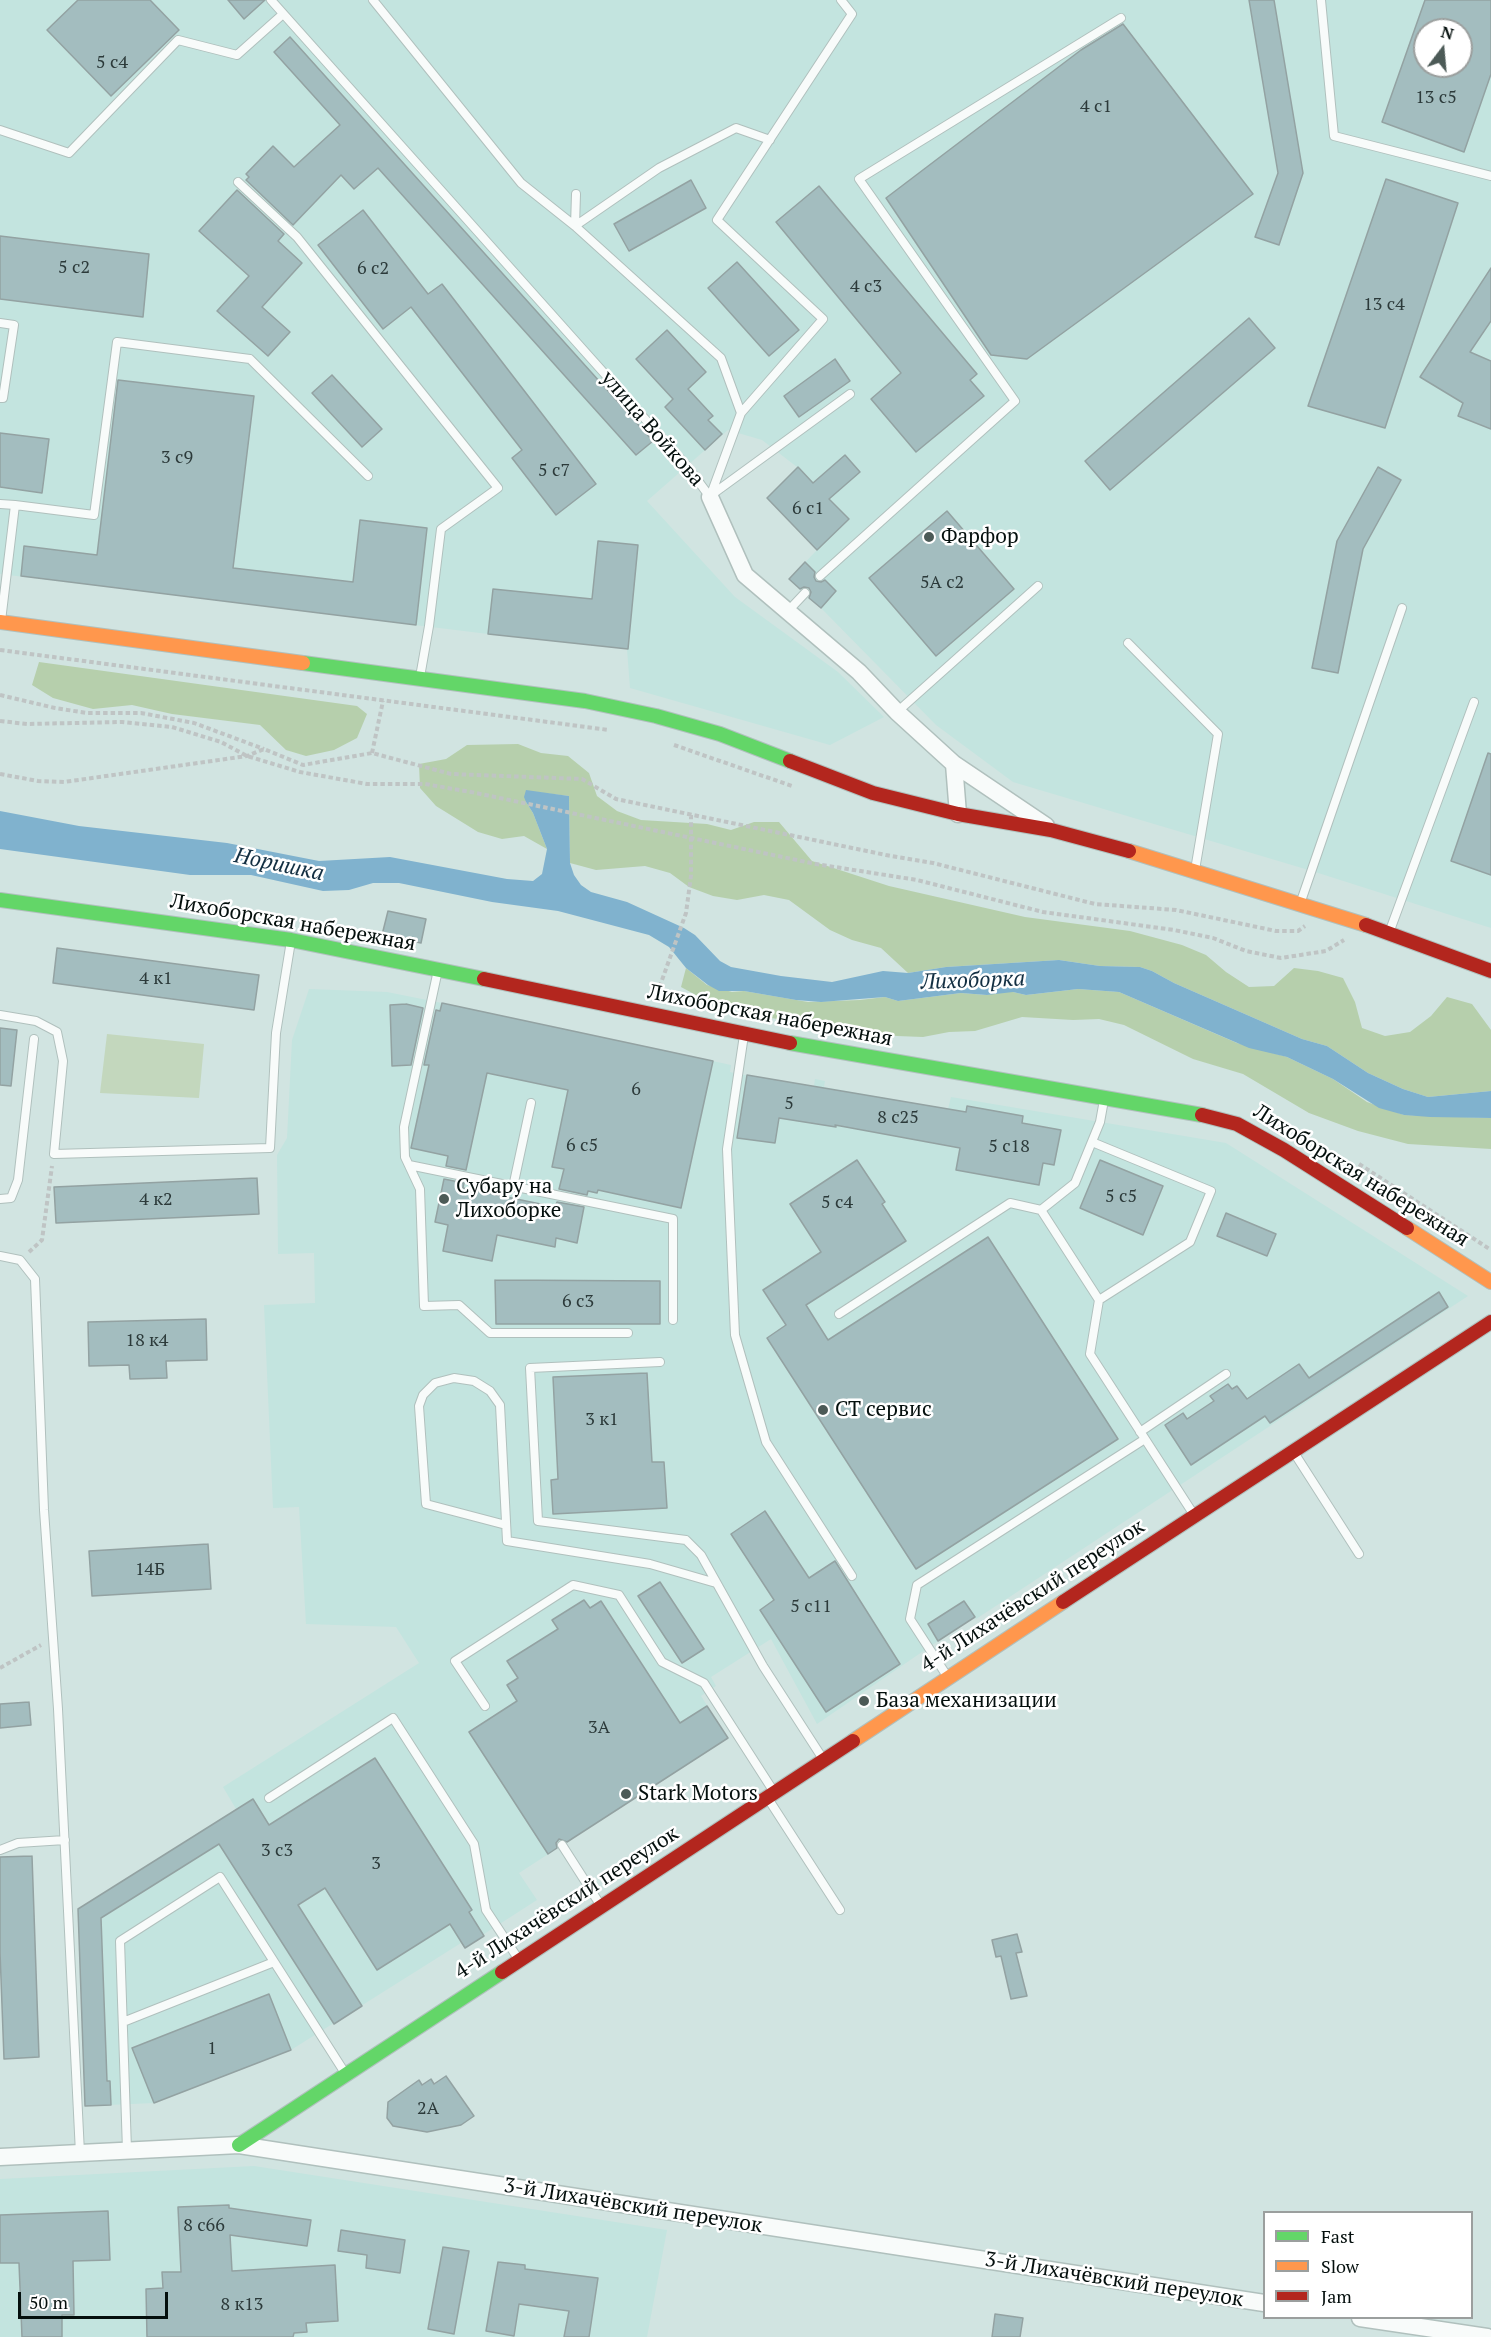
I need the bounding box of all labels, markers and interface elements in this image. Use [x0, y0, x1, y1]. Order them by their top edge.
north arrow [1413, 18, 1473, 78]
text: N [1439, 20, 1456, 45]
house number: 5 с4 [96, 52, 128, 74]
house number: 13 с5 [1415, 87, 1457, 109]
house number: 4 с1 [1080, 96, 1112, 118]
house number: 5 с2 [58, 257, 90, 279]
house number: 6 с2 [357, 258, 389, 280]
house number: 4 с3 [850, 276, 882, 298]
house number: 13 с4 [1363, 294, 1405, 316]
street label: улица Войкова [595, 366, 709, 492]
house number: 3 с9 [161, 447, 193, 469]
house number: 5 с7 [538, 460, 570, 482]
house number: 6 с1 [792, 498, 824, 520]
place label: Фарфор [941, 524, 1019, 550]
marker: Фарфор [922, 530, 936, 544]
house number: 5А с2 [920, 572, 964, 594]
water label: Норишка [232, 843, 326, 887]
street label: Лихоборская набережная [168, 889, 418, 957]
water label: Лихоборка [920, 966, 1026, 996]
house number: 4 к1 [139, 968, 173, 990]
street label: Лихоборская набережная [645, 980, 895, 1052]
house number: 6 [631, 1079, 641, 1101]
house number: 5 [784, 1093, 794, 1115]
street label: Лихоборская набережная [1249, 1099, 1473, 1253]
house number: 8 с25 [877, 1107, 919, 1129]
house number: 6 с5 [566, 1135, 598, 1157]
house number: 5 с18 [988, 1136, 1030, 1158]
place label: Субару на Лихоборке [456, 1174, 561, 1224]
house number: 5 с5 [1105, 1186, 1137, 1208]
house number: 4 к2 [139, 1189, 173, 1211]
marker: Субару на Лихоборке [437, 1192, 451, 1206]
house number: 5 с4 [821, 1192, 853, 1214]
house number: 6 с3 [562, 1291, 594, 1313]
house number: 18 к4 [126, 1330, 168, 1352]
place label: СТ сервис [835, 1397, 932, 1423]
marker: СТ сервис [816, 1403, 830, 1417]
house number: 3 к1 [585, 1409, 619, 1431]
street label: 4-й Лихачёвский переулок [916, 1514, 1150, 1678]
house number: 14Б [135, 1559, 165, 1581]
house number: 5 с11 [790, 1596, 832, 1618]
place label: База механизации [876, 1688, 1057, 1714]
marker: База механизации [857, 1694, 871, 1708]
house number: 3А [588, 1717, 610, 1739]
place label: Stark Motors [638, 1781, 758, 1807]
marker: Stark Motors [619, 1787, 633, 1801]
street label: 4-й Лихачёвский переулок [450, 1821, 684, 1985]
house number: 3 с3 [261, 1840, 293, 1862]
house number: 3 [371, 1853, 381, 1875]
house number: 1 [207, 2038, 217, 2060]
house number: 2А [417, 2098, 439, 2120]
street label: 3-й Лихачёвский переулок [502, 2173, 764, 2239]
legend [1263, 2211, 1473, 2319]
house number: 8 с66 [183, 2215, 225, 2237]
text: Fast [1321, 2224, 1354, 2248]
street label: 3-й Лихачёвский переулок [983, 2247, 1245, 2313]
text: Slow [1321, 2254, 1359, 2278]
scale bar [21, 2280, 171, 2318]
text: Jam [1321, 2284, 1352, 2308]
text: 50 m [29, 2290, 68, 2314]
house number: 8 к13 [221, 2294, 263, 2316]

